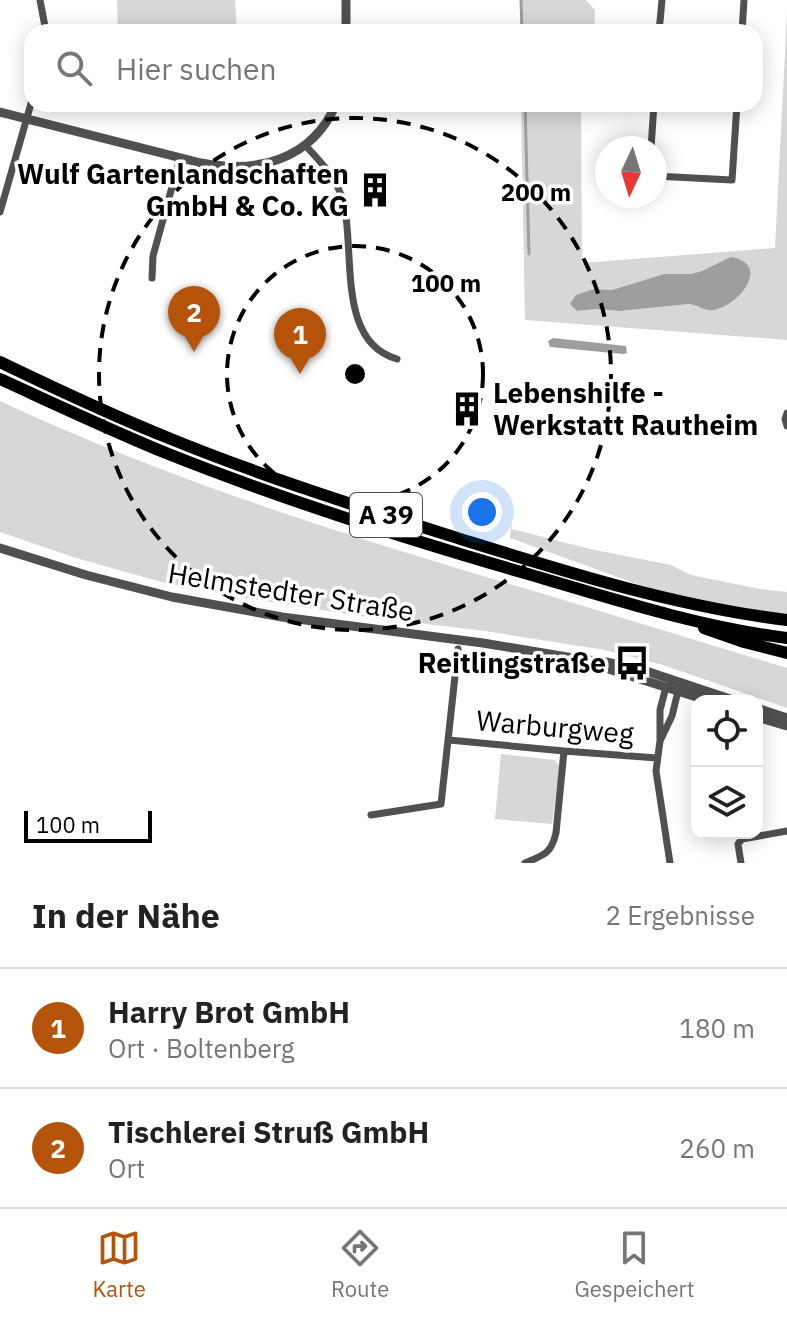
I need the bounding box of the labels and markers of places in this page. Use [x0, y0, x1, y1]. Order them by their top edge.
place label: Wulf Gartenlandschaften GmbH & Co. KG [17, 155, 349, 224]
building icon: Wulf Gartenlandschaften GmbH & Co. KG [356, 171, 394, 209]
pin: 2 [168, 286, 220, 352]
pin: 1 [274, 308, 326, 374]
centre of rings [341, 360, 369, 388]
place label: Lebenshilfe - Werkstatt Rautheim [493, 374, 758, 443]
building icon: Lebenshilfe - Werkstatt Rautheim [448, 390, 486, 428]
place label: Reitlingstraße [418, 644, 606, 681]
bus stop icon: Reitlingstraße [613, 644, 651, 682]

